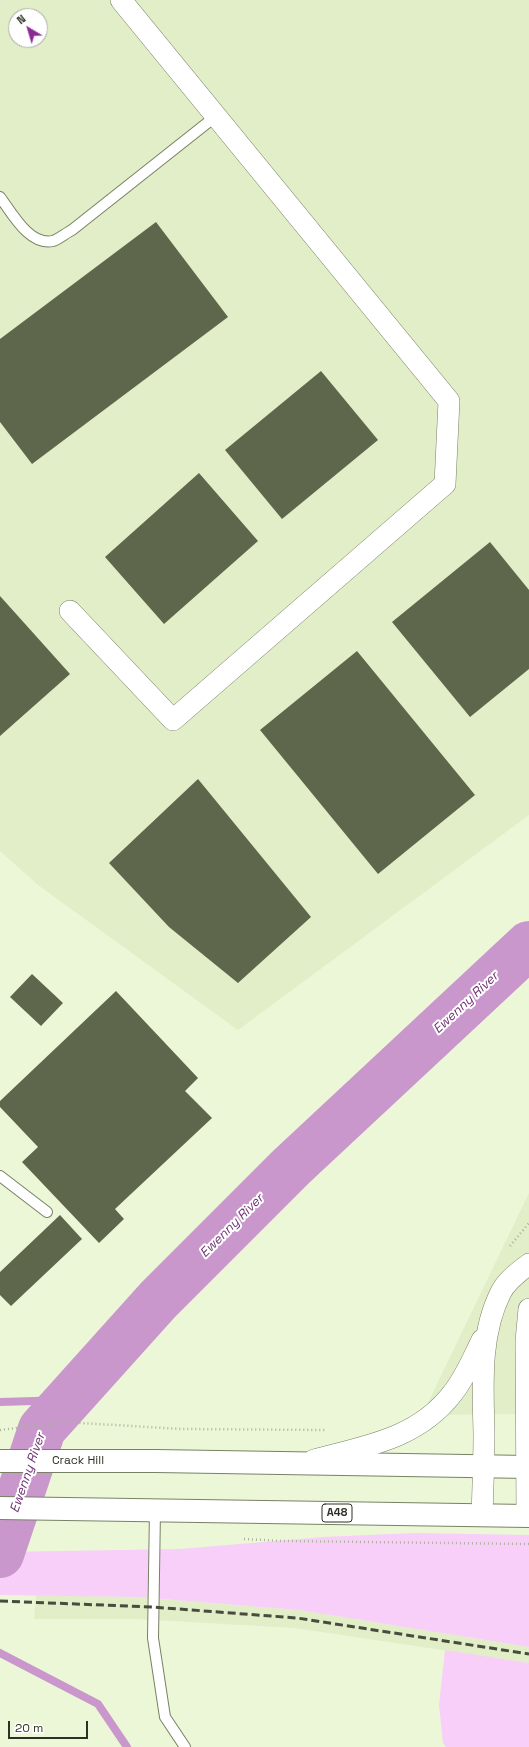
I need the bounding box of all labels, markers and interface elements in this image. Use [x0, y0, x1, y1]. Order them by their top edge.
north arrow [8, 8, 48, 48]
text: N [14, 12, 28, 27]
water label: Ewenny River [430, 969, 502, 1037]
water label: Ewenny River [197, 1191, 267, 1261]
water label: Ewenny River [7, 1431, 49, 1515]
street label: Crack Hill [52, 1454, 104, 1468]
road number: A48 [322, 1504, 352, 1522]
scale bar [10, 1713, 90, 1739]
text: 20 m [15, 1720, 43, 1736]

